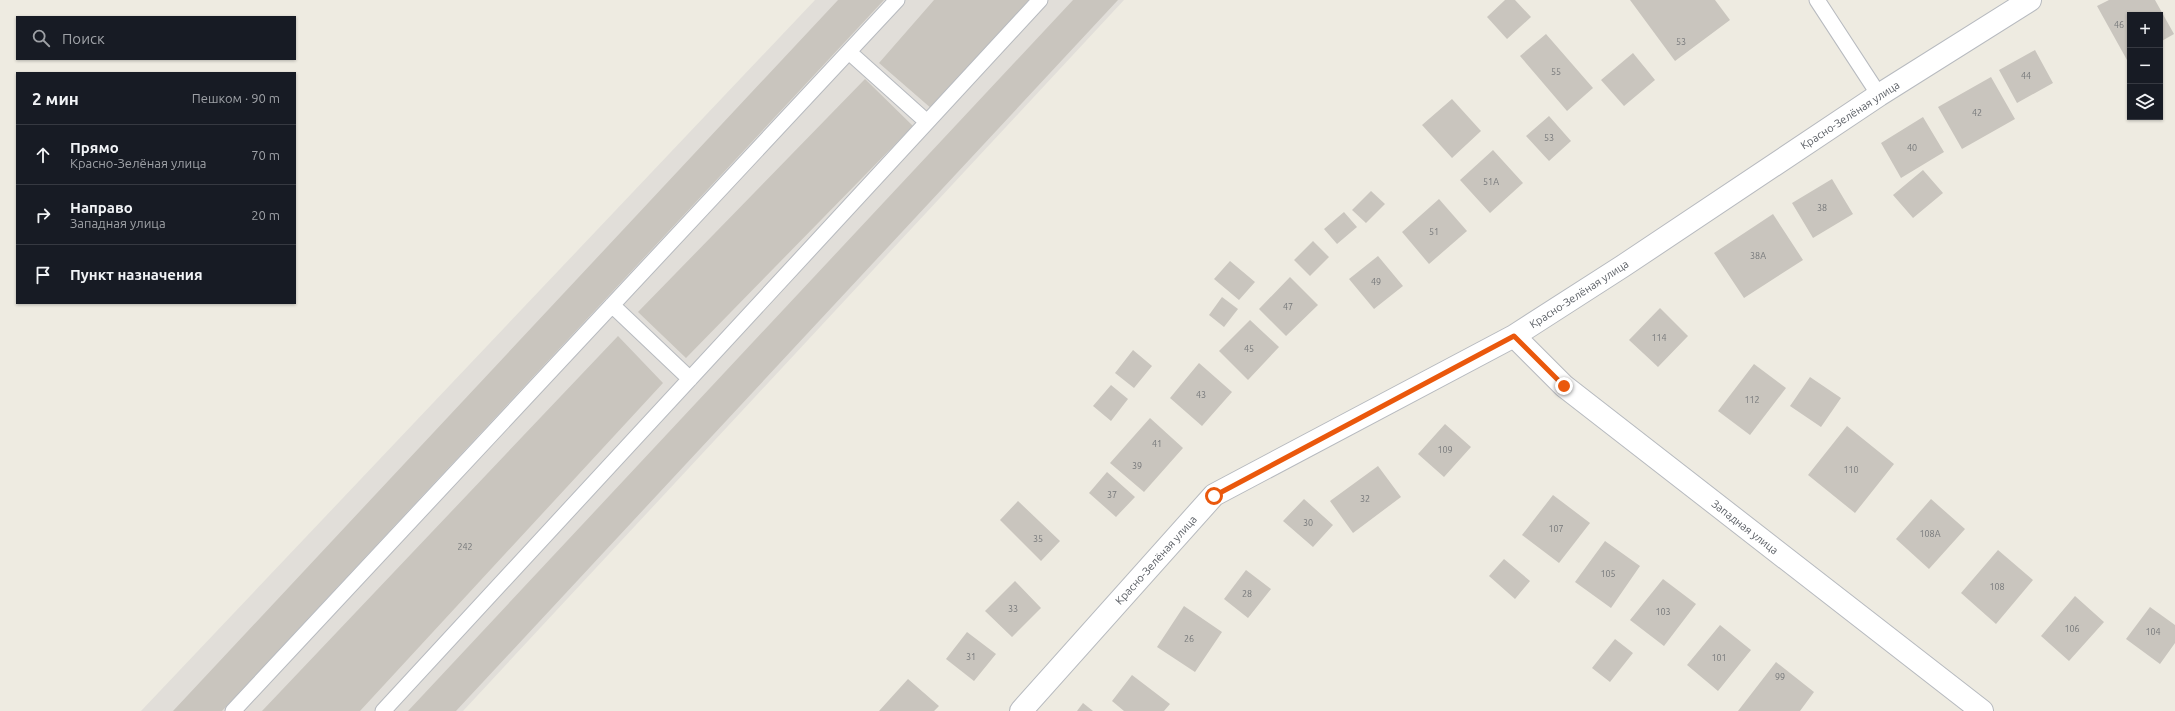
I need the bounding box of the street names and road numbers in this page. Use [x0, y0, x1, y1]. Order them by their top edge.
street label: Красно-Зелёная улица [1798, 79, 1902, 151]
street label: Красно-Зелёная улица [1527, 258, 1631, 330]
street label: Западная улица [1709, 497, 1781, 557]
street label: Красно-Зелёная улица [1113, 513, 1199, 607]

